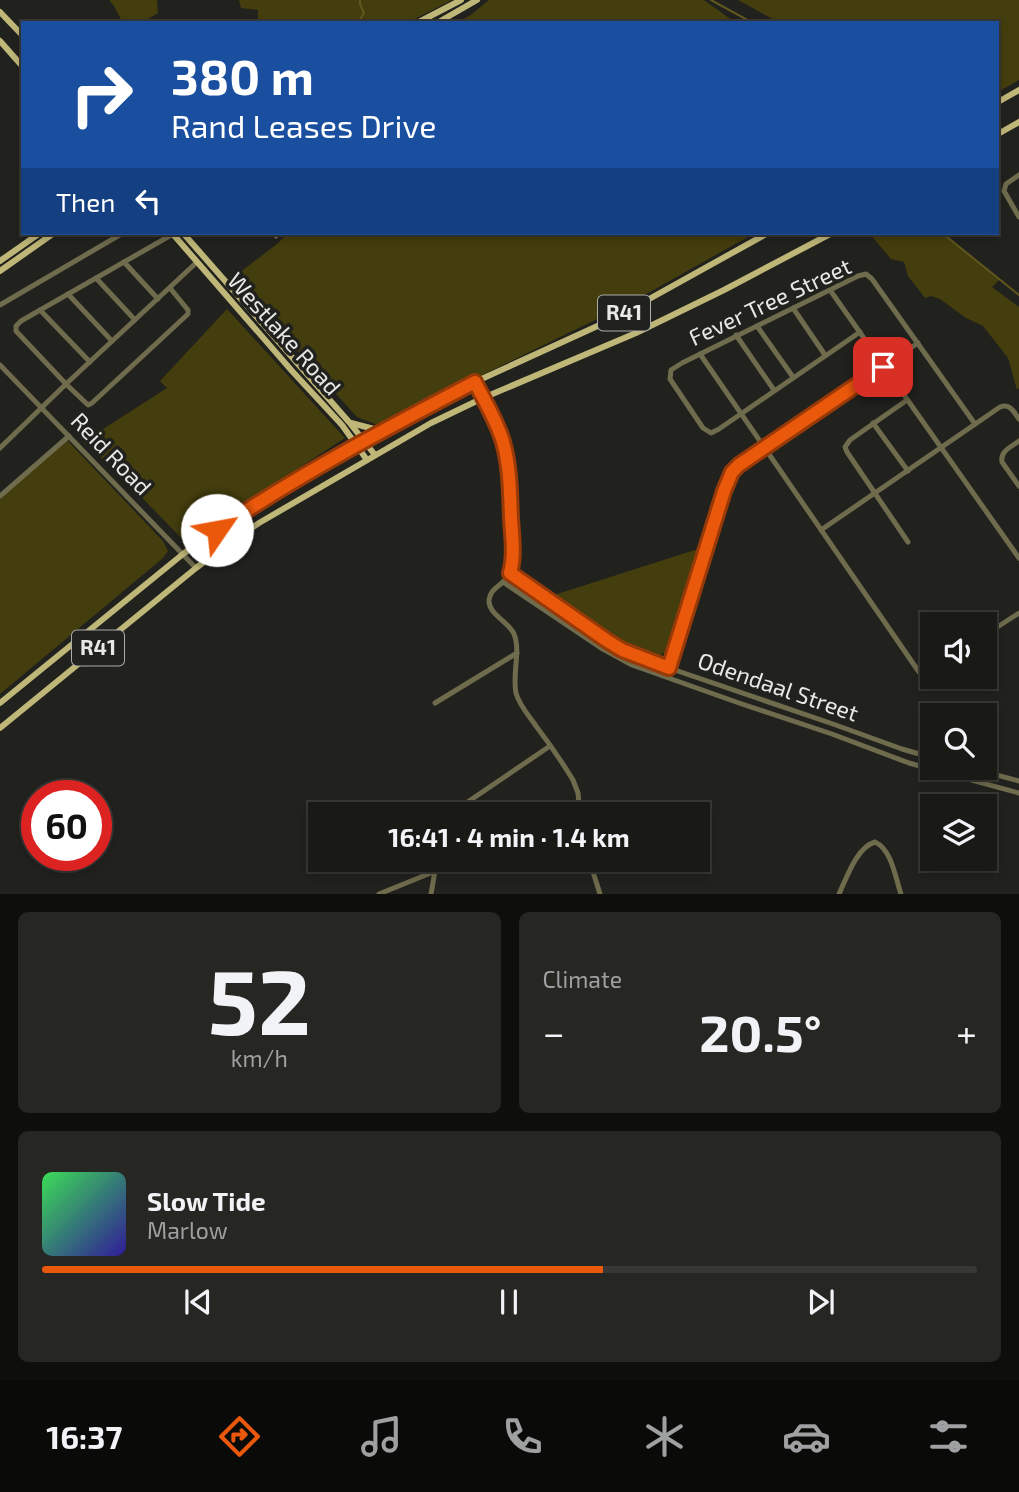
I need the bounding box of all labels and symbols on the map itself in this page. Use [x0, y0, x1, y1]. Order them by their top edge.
street label: Fever Tree Street [684, 251, 855, 351]
street label: Westlake Road [222, 266, 347, 400]
road number: R41 [598, 296, 650, 330]
pin [853, 337, 913, 397]
street label: Reid Road [66, 406, 158, 500]
position arrow [180, 493, 254, 567]
road number: R41 [72, 630, 124, 666]
street label: Odendaal Street [694, 645, 863, 727]
speed limit sign: 60 [21, 780, 112, 871]

